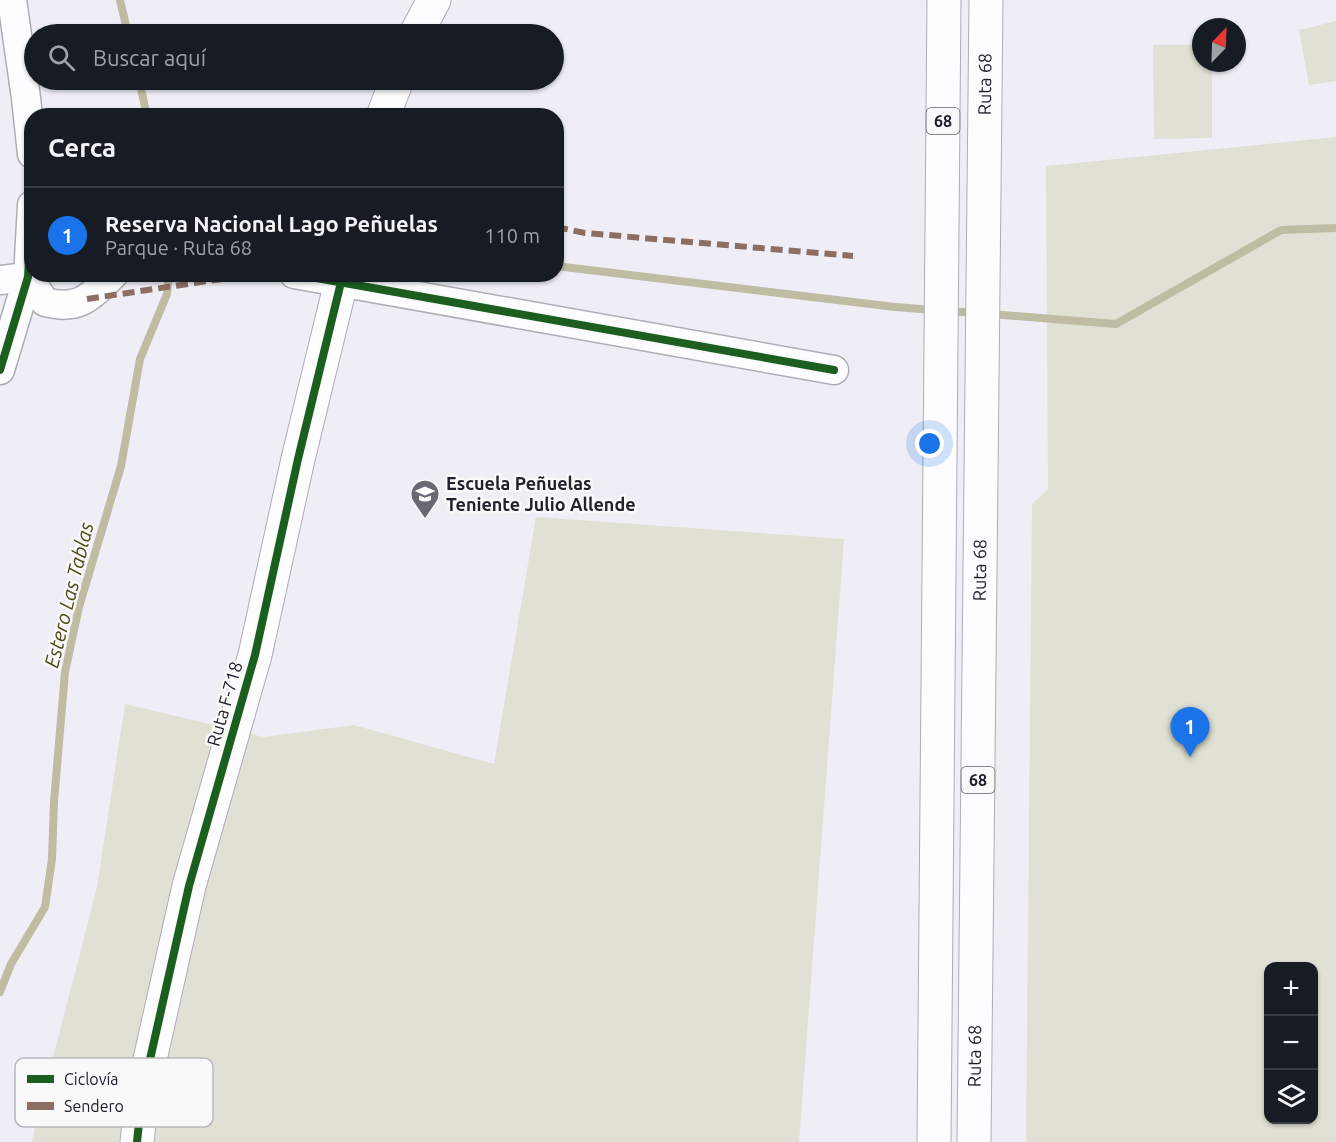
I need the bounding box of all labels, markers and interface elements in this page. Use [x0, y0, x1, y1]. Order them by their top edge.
north arrow [1192, 18, 1246, 72]
search box [24, 24, 564, 90]
icon: search [45, 41, 78, 74]
text: Buscar aquí [93, 45, 206, 70]
street label: Ruta 68 [974, 53, 994, 115]
road number: 68 [926, 108, 960, 134]
text: Cerca [48, 133, 116, 162]
text: Reserva Nacional Lago Peñuelas [105, 211, 438, 236]
text: 1 [62, 224, 73, 247]
text: 110 m [484, 224, 540, 247]
text: Parque · Ruta 68 [105, 236, 252, 259]
your location [915, 429, 944, 458]
place label: Escuela Peñuelas Teniente Julio Allende [446, 473, 636, 514]
school or university icon: Escuela Peñuelas Teniente Julio Allende [409, 478, 441, 520]
water label: Estero Las Tablas [39, 519, 98, 670]
street label: Ruta 68 [969, 539, 989, 601]
street label: Ruta F-718 [202, 659, 246, 748]
pin: 1 [1170, 708, 1210, 757]
road number: 68 [962, 767, 994, 793]
map controls [1264, 962, 1318, 1124]
button: + [1264, 962, 1318, 1016]
button: − [1264, 1016, 1318, 1070]
street label: Ruta 68 [964, 1025, 984, 1087]
legend [15, 1058, 213, 1127]
text: Ciclovía [64, 1070, 119, 1088]
button: layers [1264, 1070, 1318, 1124]
text: Sendero [64, 1097, 124, 1115]

